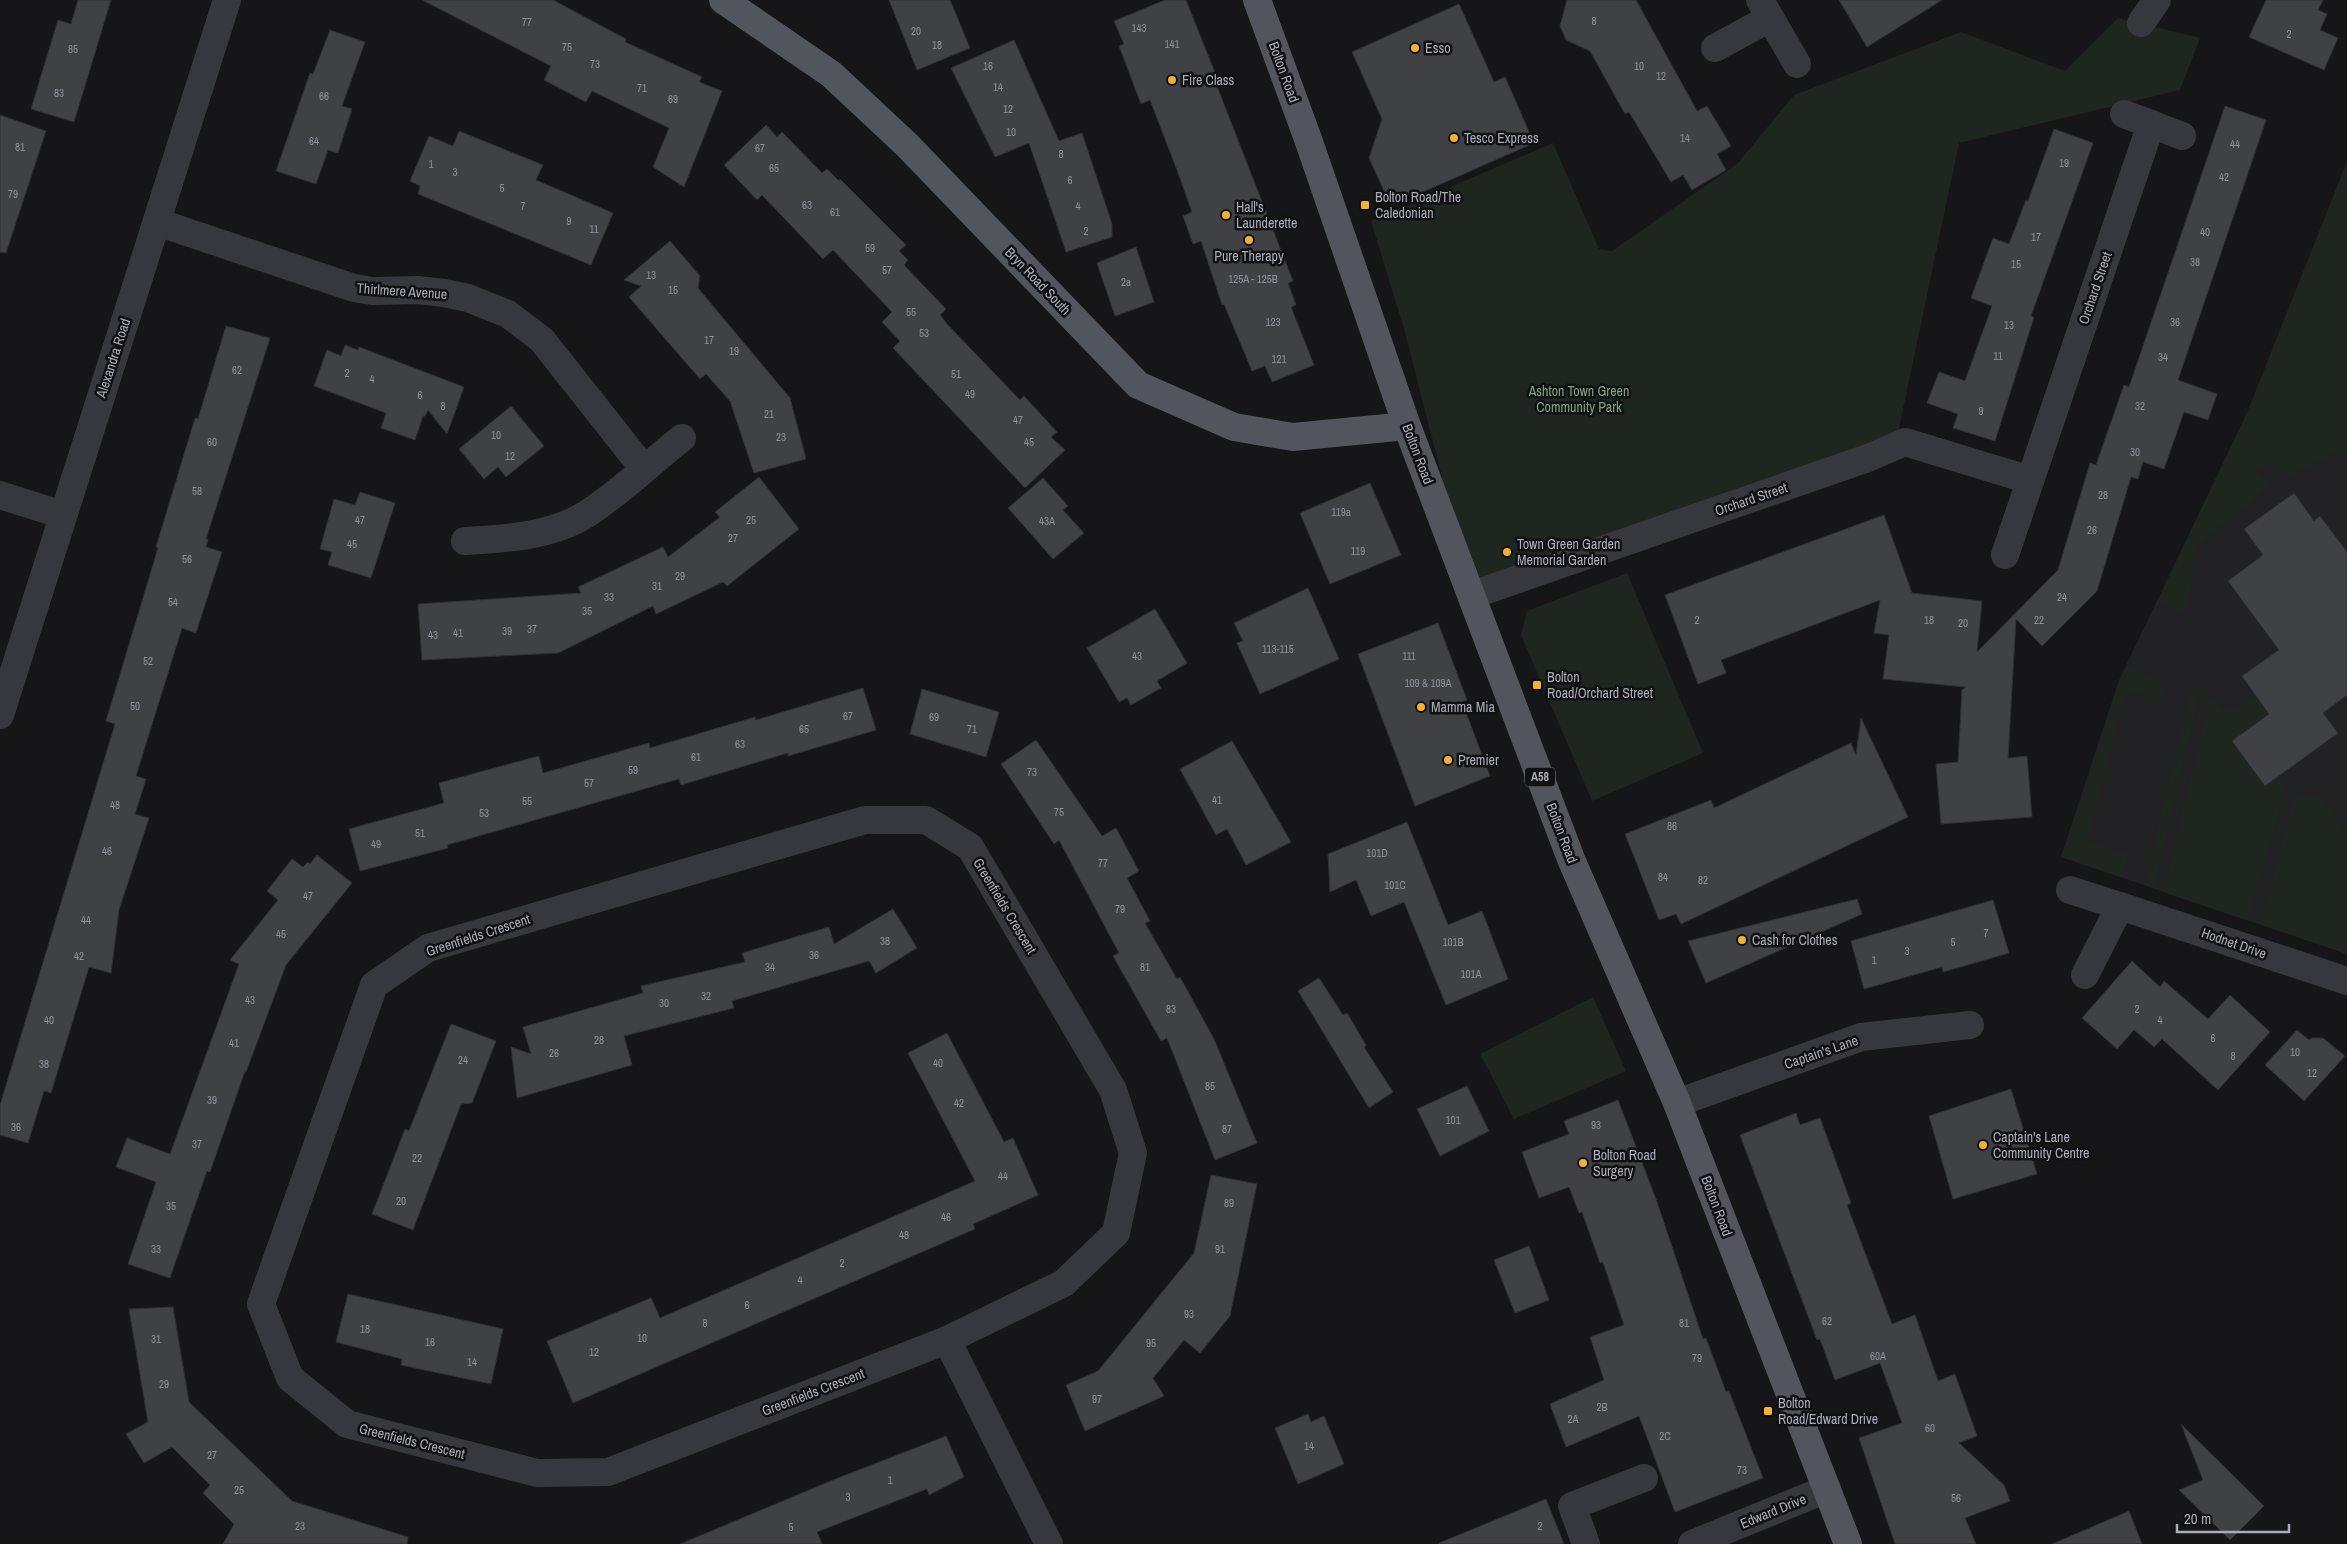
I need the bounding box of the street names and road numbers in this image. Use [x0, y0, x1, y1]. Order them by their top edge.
street label: Bolton Road [1265, 39, 1303, 105]
street label: Bryn Road South [1001, 243, 1075, 319]
street label: Orchard Street [2074, 249, 2116, 327]
street label: Thirlmere Avenue [356, 279, 448, 303]
street label: Alexandra Road [91, 316, 134, 401]
street label: Bolton Road [1398, 421, 1438, 487]
street label: Orchard Street [1712, 478, 1790, 520]
road number: A58 [1525, 768, 1555, 786]
street label: Bolton Road [1542, 800, 1582, 866]
street label: Greenfields Crescent [969, 855, 1041, 957]
street label: Greenfields Crescent [424, 910, 532, 960]
street label: Hodnet Drive [2199, 923, 2269, 963]
street label: Captain's Lane [1782, 1031, 1860, 1073]
street label: Bolton Road [1697, 1173, 1737, 1239]
street label: Greenfields Crescent [759, 1364, 867, 1420]
street label: Greenfields Crescent [357, 1419, 467, 1463]
street label: Edward Drive [1737, 1490, 1809, 1532]

